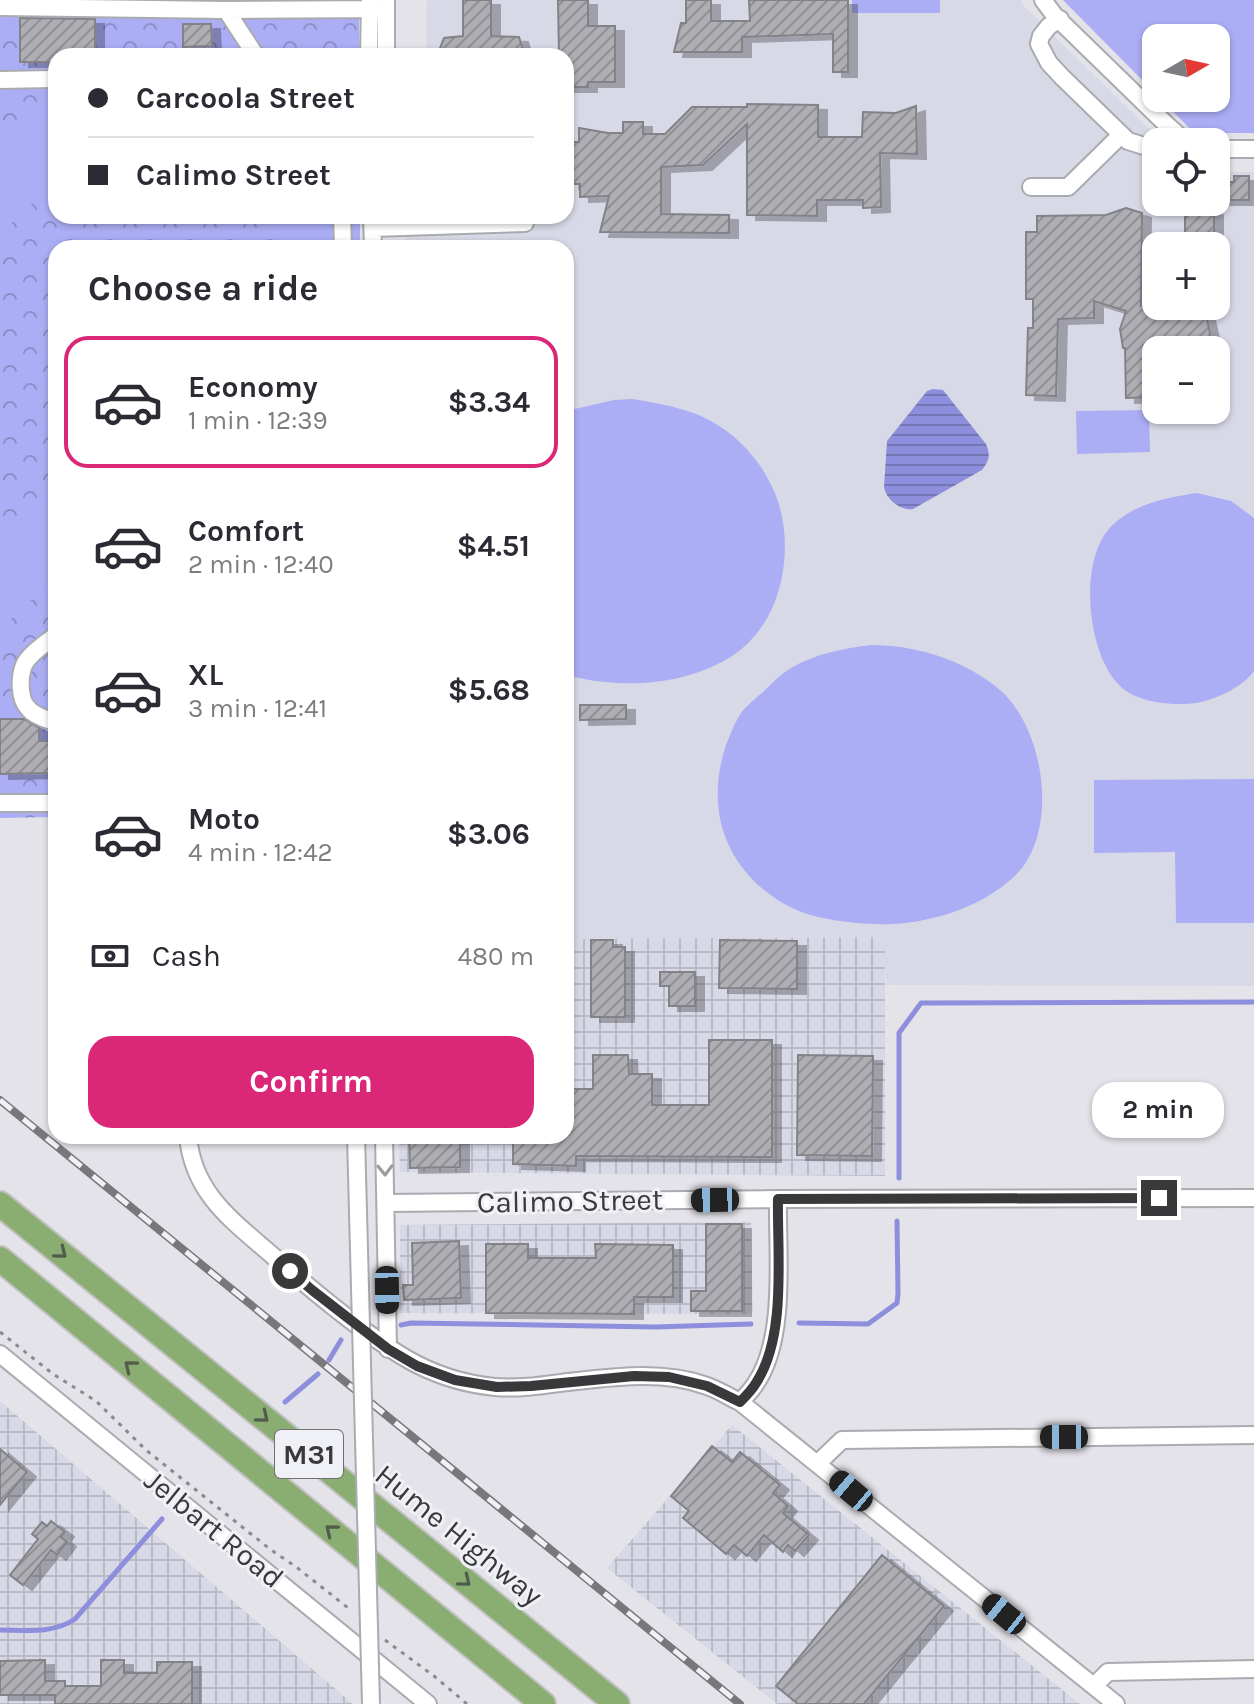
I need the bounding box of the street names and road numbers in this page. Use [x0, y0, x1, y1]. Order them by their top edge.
street label: Calimo Street [477, 1181, 663, 1221]
road number: M31 [275, 1430, 343, 1478]
street label: Hume Highway [368, 1456, 550, 1614]
street label: Jelbart Road [137, 1462, 291, 1596]

